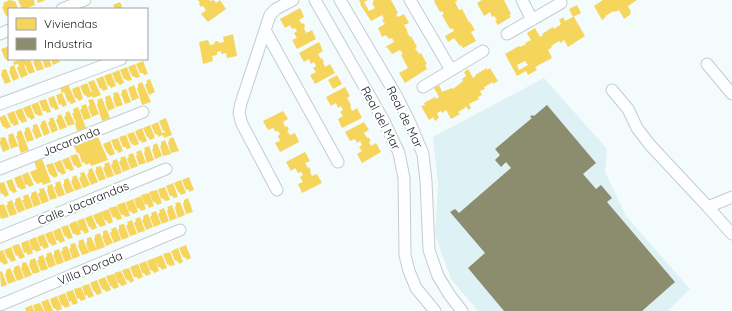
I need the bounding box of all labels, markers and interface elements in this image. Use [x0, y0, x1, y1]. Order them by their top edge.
legend [8, 8, 148, 60]
text: Viviendas [44, 16, 98, 31]
text: Industria [44, 36, 92, 51]
street label: Real de Mar [384, 83, 427, 151]
street label: Real del Mar [358, 84, 404, 153]
street label: Jacaranda [40, 123, 102, 159]
street label: Calle Jacarandas [35, 178, 131, 228]
street label: Villa Dorada [55, 248, 125, 288]

